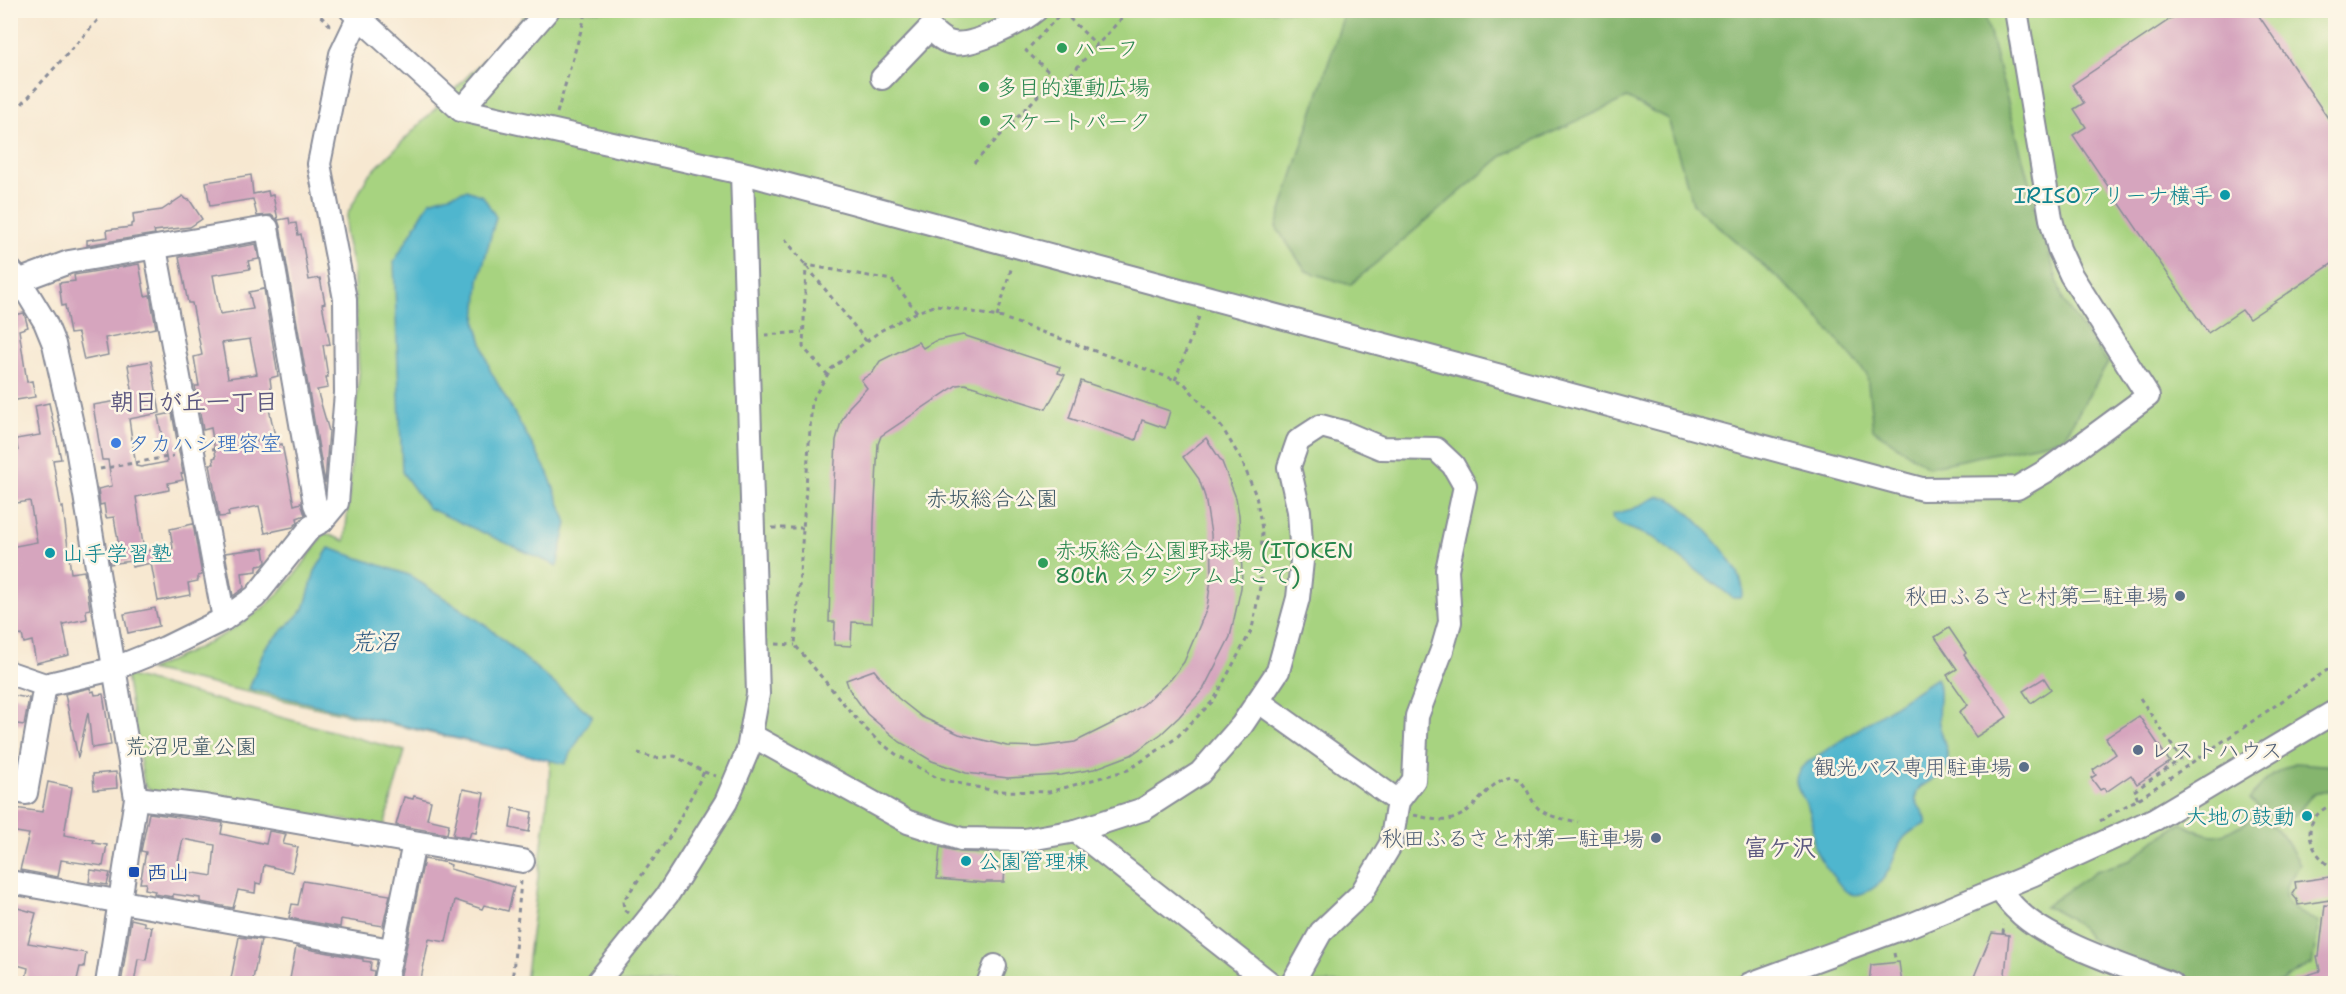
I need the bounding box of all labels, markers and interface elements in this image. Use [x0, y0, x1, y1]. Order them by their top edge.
place label: ハーフ [1074, 34, 1139, 63]
marker: ハーフ [1055, 41, 1069, 55]
place label: 多目的運動広場 [996, 73, 1150, 102]
marker: 多目的運動広場 [977, 80, 991, 94]
place label: スケートパーク [997, 107, 1151, 136]
marker: スケートパーク [978, 114, 992, 128]
place label: IRISOアリーナ横手 [2014, 181, 2213, 210]
marker: IRISOアリーナ横手 [2218, 188, 2232, 202]
district label: 朝日が丘一丁目 [110, 386, 278, 418]
place label: タカハシ理容室 [128, 429, 282, 458]
marker: タカハシ理容室 [109, 436, 123, 450]
park label: 赤坂総合公園 [926, 484, 1058, 513]
place label: 赤坂総合公園野球場 (ITOKEN 80th スタジアムよこて) [1055, 536, 1354, 590]
place label: 山手学習塾 [62, 539, 172, 568]
marker: 山手学習塾 [43, 546, 57, 560]
marker: 赤坂総合公園野球場 (ITOKEN 80th スタジアムよこて) [1036, 556, 1050, 570]
place label: 秋田ふるさと村第二駐車場 [1905, 582, 2168, 611]
marker: 秋田ふるさと村第二駐車場 [2173, 589, 2187, 603]
water label: 荒沼 [350, 626, 400, 658]
park label: 荒沼児童公園 [125, 732, 257, 761]
place label: レストハウス [2150, 736, 2282, 765]
marker: レストハウス [2131, 743, 2145, 757]
place label: 観光バス専用駐車場 [1814, 753, 2012, 782]
marker: 観光バス専用駐車場 [2017, 760, 2031, 774]
place label: 大地の鼓動 [2185, 802, 2295, 831]
marker: 大地の鼓動 [2300, 809, 2314, 823]
place label: 秋田ふるさと村第一駐車場 [1381, 824, 1644, 853]
marker: 秋田ふるさと村第一駐車場 [1649, 831, 1663, 845]
district label: 富ケ沢 [1744, 832, 1816, 864]
place label: 公園管理棟 [978, 847, 1088, 876]
marker: 公園管理棟 [959, 854, 973, 868]
place label: 西山 [146, 858, 190, 887]
marker: 西山 [127, 865, 141, 879]

